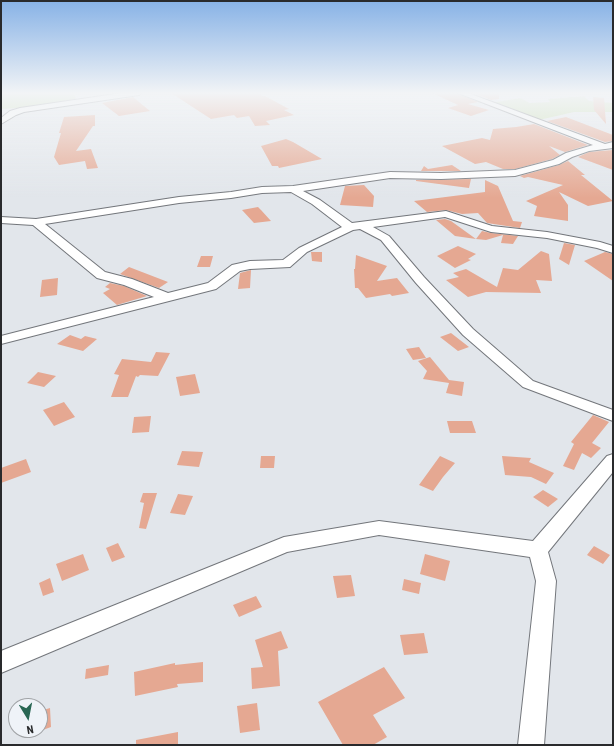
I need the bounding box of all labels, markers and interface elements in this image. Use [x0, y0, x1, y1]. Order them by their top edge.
north arrow [8, 698, 48, 738]
text: N [26, 722, 34, 736]

